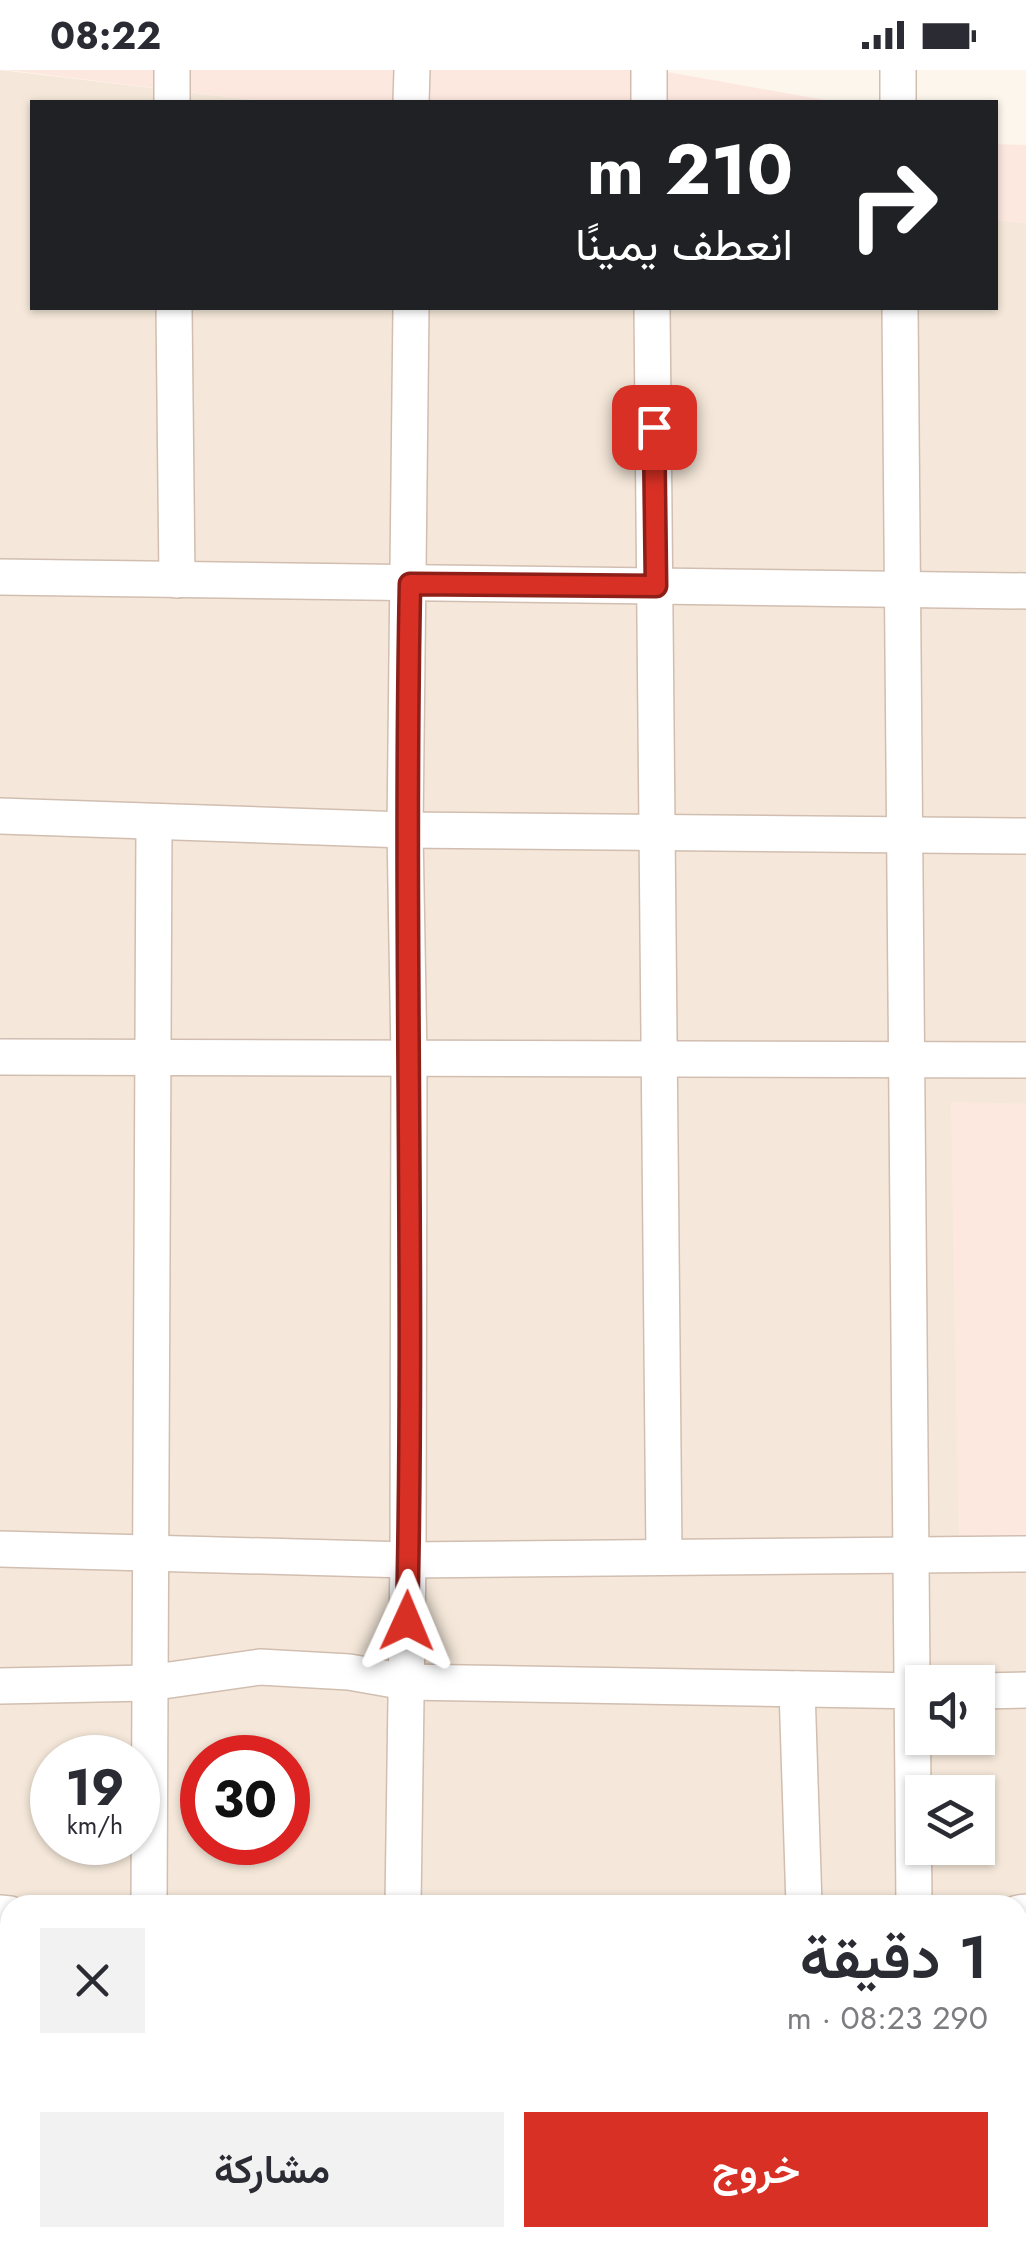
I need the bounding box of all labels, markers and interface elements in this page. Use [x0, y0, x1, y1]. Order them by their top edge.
text: 08:22 [50, 8, 161, 63]
text: 210 m [587, 119, 793, 220]
icon: right [828, 140, 958, 270]
text: انعطف يمينًا [575, 212, 793, 277]
pin [612, 385, 697, 470]
icon: arrive [627, 400, 682, 455]
position arrow [355, 1569, 459, 1673]
map controls [905, 1665, 995, 1865]
button: sound [905, 1665, 995, 1755]
speed limit sign: 30 [180, 1735, 310, 1865]
text: 19 [66, 1751, 124, 1824]
button: layers [905, 1775, 995, 1865]
text: km/h [67, 1807, 123, 1843]
text: 1 دقيقة [800, 1914, 988, 2001]
button: close [40, 1928, 145, 2033]
text: 290 m · 08:23 [787, 1995, 988, 2041]
button: مشاركة [40, 2112, 504, 2227]
button: خروج [524, 2112, 988, 2227]

